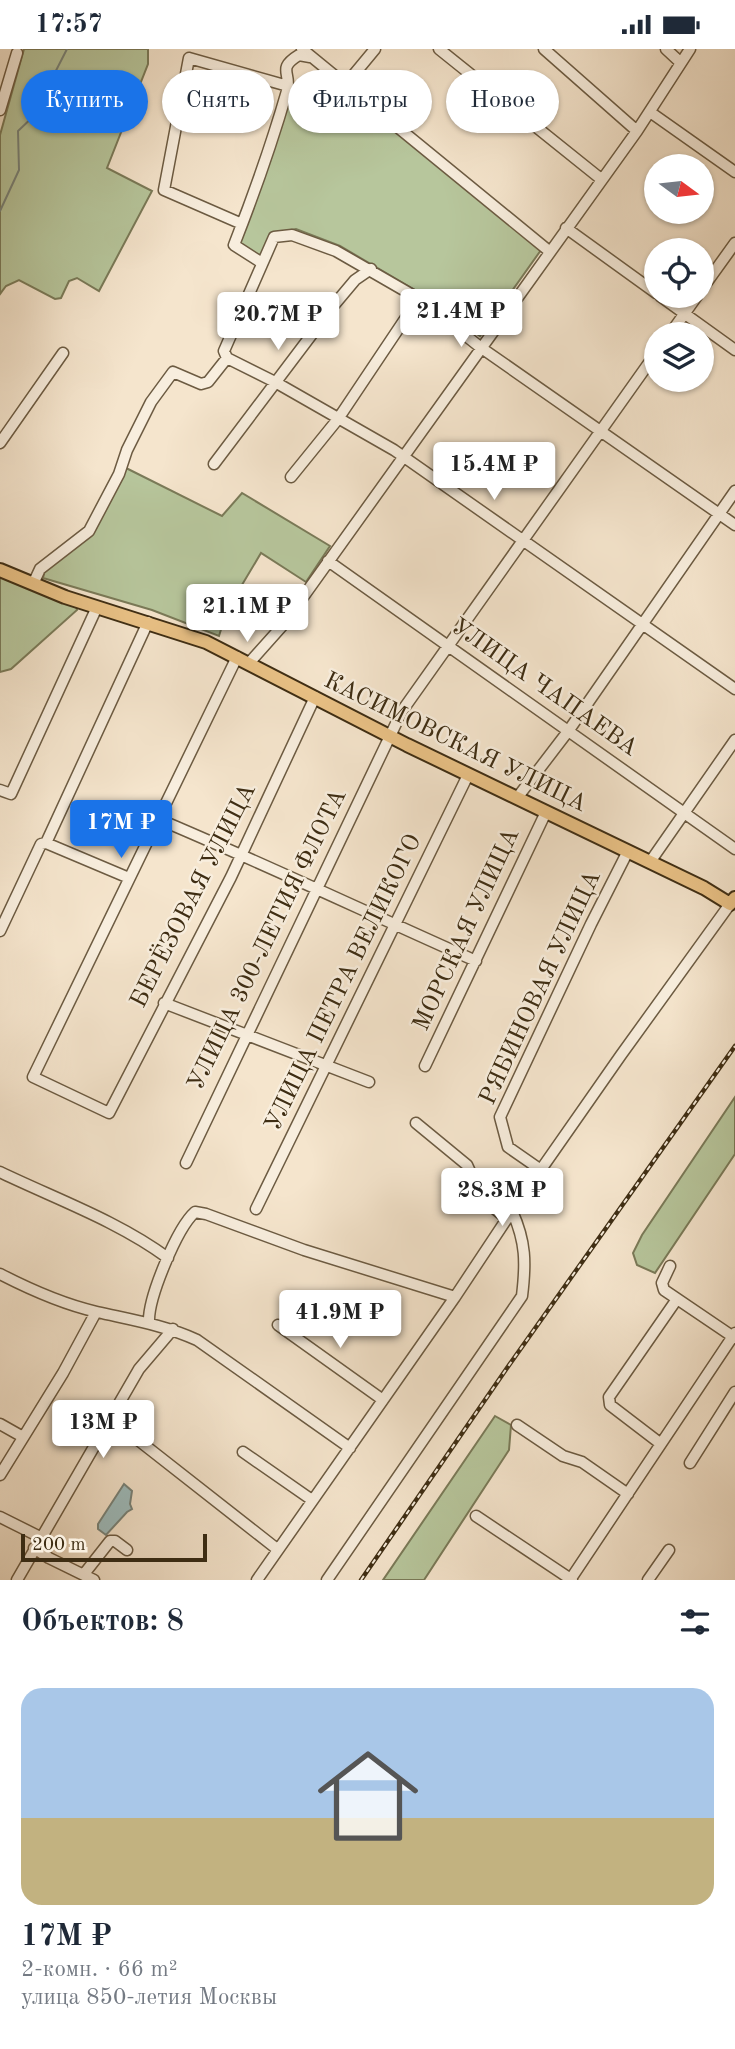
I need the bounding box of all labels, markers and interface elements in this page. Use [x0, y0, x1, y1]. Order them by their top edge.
text: 17:57 [35, 12, 103, 38]
chip: Купить [21, 70, 148, 133]
chip: Снять [162, 70, 274, 133]
chip: Фильтры [288, 70, 432, 133]
chip: Новое [446, 70, 559, 133]
north arrow [644, 154, 714, 224]
map controls [644, 154, 714, 392]
button: locate [644, 238, 714, 308]
pin: 21.4M ₽ [396, 289, 526, 349]
pin: 20.7M ₽ [213, 293, 343, 352]
text: 21.4M ₽ [416, 300, 506, 323]
text: 20.7M ₽ [233, 303, 323, 326]
button: layers [644, 322, 714, 392]
pin: 15.4M ₽ [429, 442, 559, 502]
text: 15.4M ₽ [449, 453, 539, 476]
pin: 21.1M ₽ [182, 585, 312, 644]
text: 21.1M ₽ [202, 595, 292, 618]
street label: УЛИЦА ЧАПАЕВА [446, 615, 642, 761]
street label: КАСИМОВСКАЯ УЛИЦА [320, 669, 590, 817]
street label: БЕРЁЗОВАЯ УЛИЦА [124, 779, 261, 1012]
street label: УЛИЦА 300-ЛЕТИЯ ФЛОТА [184, 786, 352, 1094]
pin: 17M ₽ [72, 801, 170, 860]
text: 17M ₽ [86, 811, 156, 834]
street label: МОРСКАЯ УЛИЦА [410, 825, 524, 1035]
street label: УЛИЦА ПЕТРА ВЕЛИКОГО [262, 831, 426, 1135]
street label: РЯБИНОВАЯ УЛИЦА [476, 867, 606, 1109]
pin: 28.3M ₽ [437, 1169, 567, 1228]
text: 28.3M ₽ [457, 1179, 547, 1202]
pin: 41.9M ₽ [275, 1291, 405, 1350]
text: 41.9M ₽ [295, 1301, 385, 1324]
pin: 13M ₽ [54, 1401, 152, 1460]
text: 13M ₽ [68, 1411, 138, 1434]
scale bar [21, 1531, 206, 1563]
text: 200 m [32, 1536, 85, 1555]
icon: filters [676, 1603, 714, 1641]
text: Объектов: 8 [21, 1607, 184, 1637]
icon: home [305, 1733, 431, 1859]
text: 17M ₽ [21, 1922, 112, 1952]
text: 2-комн. · 66 m² [21, 1958, 178, 1981]
text: улица 850-летия Москвы [21, 1986, 277, 2009]

